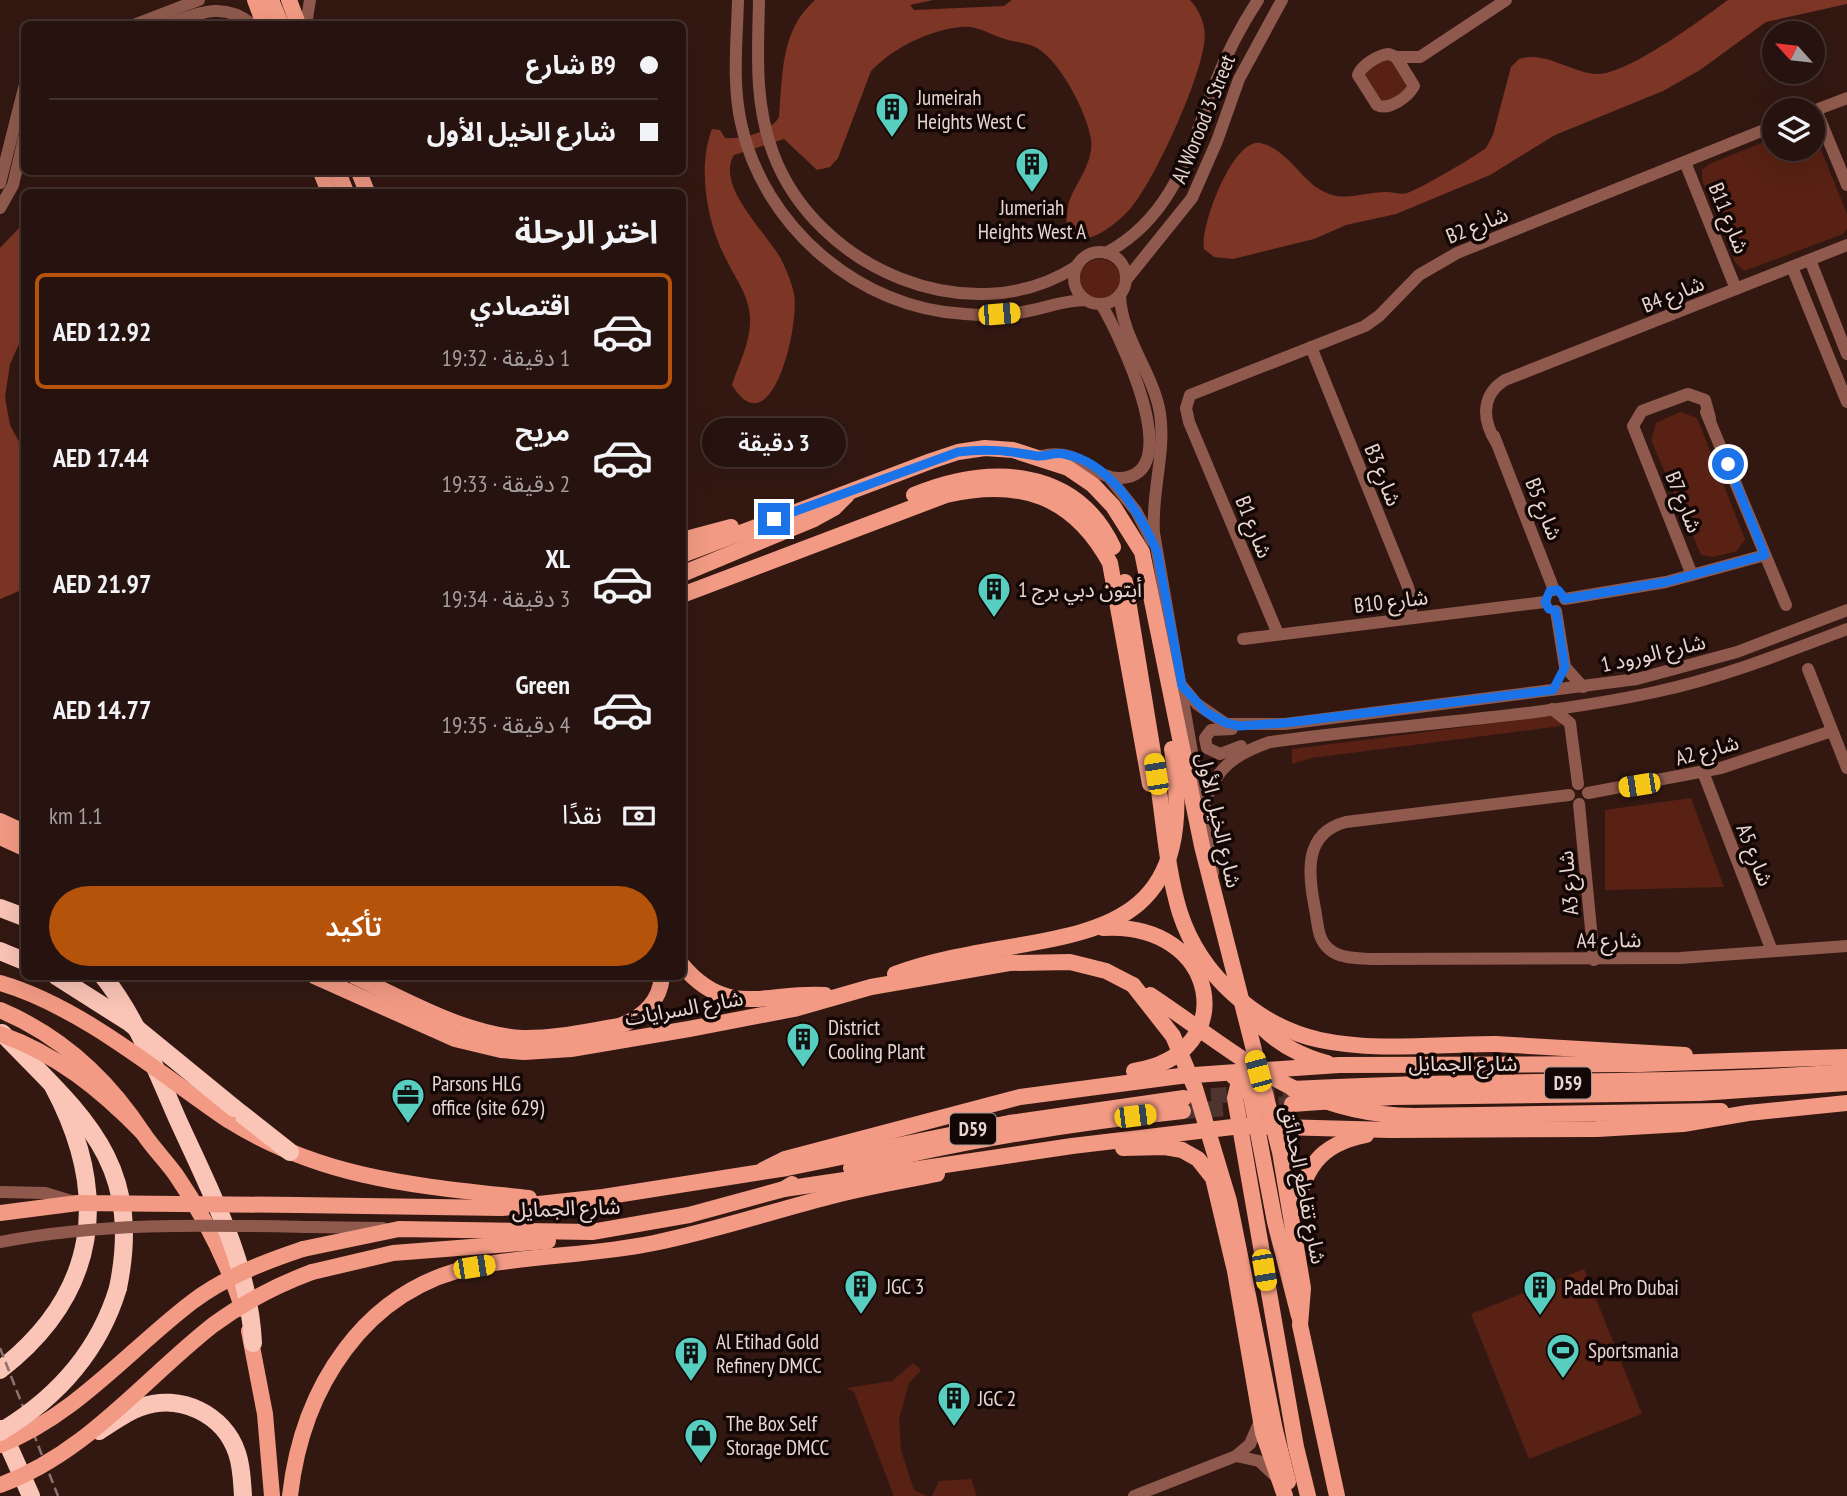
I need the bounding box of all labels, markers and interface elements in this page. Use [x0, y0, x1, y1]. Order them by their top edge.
north arrow [1762, 21, 1825, 84]
map controls [1762, 21, 1825, 161]
text: B9 شارع [526, 48, 616, 81]
street label: Al Worood 3 Street [1165, 51, 1241, 187]
place label: Jumeirah Heights West C [916, 84, 1026, 135]
building icon: Jumeirah Heights West C [873, 90, 911, 139]
button: layers [1762, 98, 1825, 161]
text: شارع الخيل الأول [427, 115, 616, 148]
building icon: Jumeriah Heights West A [1013, 145, 1051, 194]
street label: B11 شارع [1701, 179, 1755, 258]
place label: Jumeriah Heights West A [978, 194, 1086, 245]
street label: B2 شارع [1442, 200, 1513, 251]
text: اختر الرحلة [515, 210, 658, 252]
street label: B4 شارع [1638, 269, 1709, 320]
text: اقتصادي [470, 289, 570, 322]
icon: car [591, 300, 654, 363]
car [978, 302, 1021, 326]
text: AED 12.92 [53, 315, 151, 348]
text: 1 دقيقة · 19:32 [442, 343, 570, 372]
text: مريح [515, 415, 570, 448]
callout: 3 دقيقة [702, 418, 846, 466]
icon: car [591, 426, 654, 489]
text: 3 دقيقة [738, 428, 810, 457]
street label: B3 شارع [1357, 440, 1408, 511]
text: AED 17.44 [53, 441, 149, 474]
route start [1712, 448, 1744, 480]
street label: B7 شارع [1658, 467, 1708, 537]
text: 2 دقيقة · 19:33 [442, 469, 570, 498]
street label: B5 شارع [1518, 474, 1569, 545]
street label: B1 شارع [1228, 492, 1279, 563]
route end [758, 503, 790, 535]
text: XL [545, 542, 570, 575]
icon: car [591, 552, 654, 615]
text: AED 21.97 [53, 567, 151, 600]
building icon: أبتون دبي برج 1 [975, 570, 1013, 619]
place label: أبتون دبي برج 1 [1018, 576, 1142, 605]
street label: B10 شارع [1353, 583, 1430, 621]
text: 3 دقيقة · 19:34 [442, 584, 570, 613]
street label: شارع الورود 1 [1598, 628, 1709, 680]
text: Green [515, 668, 570, 701]
icon: car [591, 678, 654, 741]
text: AED 14.77 [53, 693, 151, 726]
text: 4 دقيقة · 19:35 [442, 710, 570, 739]
street label: A2 شارع [1672, 729, 1742, 773]
street label: شارع الخيل الأول [1188, 750, 1248, 891]
car [1143, 752, 1170, 796]
car [1617, 771, 1662, 799]
icon: cash [620, 797, 658, 835]
text: نقدًا [562, 798, 602, 831]
text: 1.1 km [49, 801, 103, 830]
street label: A5 شارع [1728, 820, 1780, 891]
street label: A3 شارع [1552, 849, 1586, 916]
button: تأكيد [49, 886, 658, 966]
street label: A4 شارع [1576, 926, 1642, 956]
street label: شارع السرايات [623, 984, 746, 1034]
place label: District Cooling Plant [828, 1014, 925, 1065]
building icon: District Cooling Plant [784, 1020, 822, 1069]
car [1243, 1048, 1274, 1094]
street label: شارع الجمايل [1408, 1050, 1518, 1079]
road number: D59 [1545, 1068, 1591, 1098]
place label: Parsons HLG office (site 629) [432, 1070, 544, 1121]
office icon: Parsons HLG office (site 629) [389, 1076, 427, 1125]
car [1113, 1103, 1158, 1129]
street label: شارع تقاطع الحدائق [1273, 1104, 1333, 1267]
road number: D59 [950, 1114, 996, 1144]
street label: شارع الجمايل [511, 1193, 621, 1225]
car [1251, 1247, 1278, 1293]
car [452, 1253, 497, 1281]
building icon: JGC 3 [842, 1267, 880, 1316]
building icon: Padel Pro Dubai [1521, 1268, 1559, 1317]
place label: JGC 3 [885, 1273, 924, 1300]
place label: Padel Pro Dubai [1564, 1274, 1679, 1301]
place label: Al Etihad Gold Refinery DMCC [716, 1328, 822, 1379]
sports icon: Sportsmania [1544, 1331, 1582, 1380]
building icon: Al Etihad Gold Refinery DMCC [672, 1334, 710, 1383]
place label: Sportsmania [1588, 1337, 1679, 1364]
building icon: JGC 2 [935, 1379, 973, 1428]
place label: JGC 2 [977, 1385, 1016, 1412]
place label: The Box Self Storage DMCC [726, 1410, 830, 1461]
shop icon: The Box Self Storage DMCC [682, 1416, 720, 1465]

